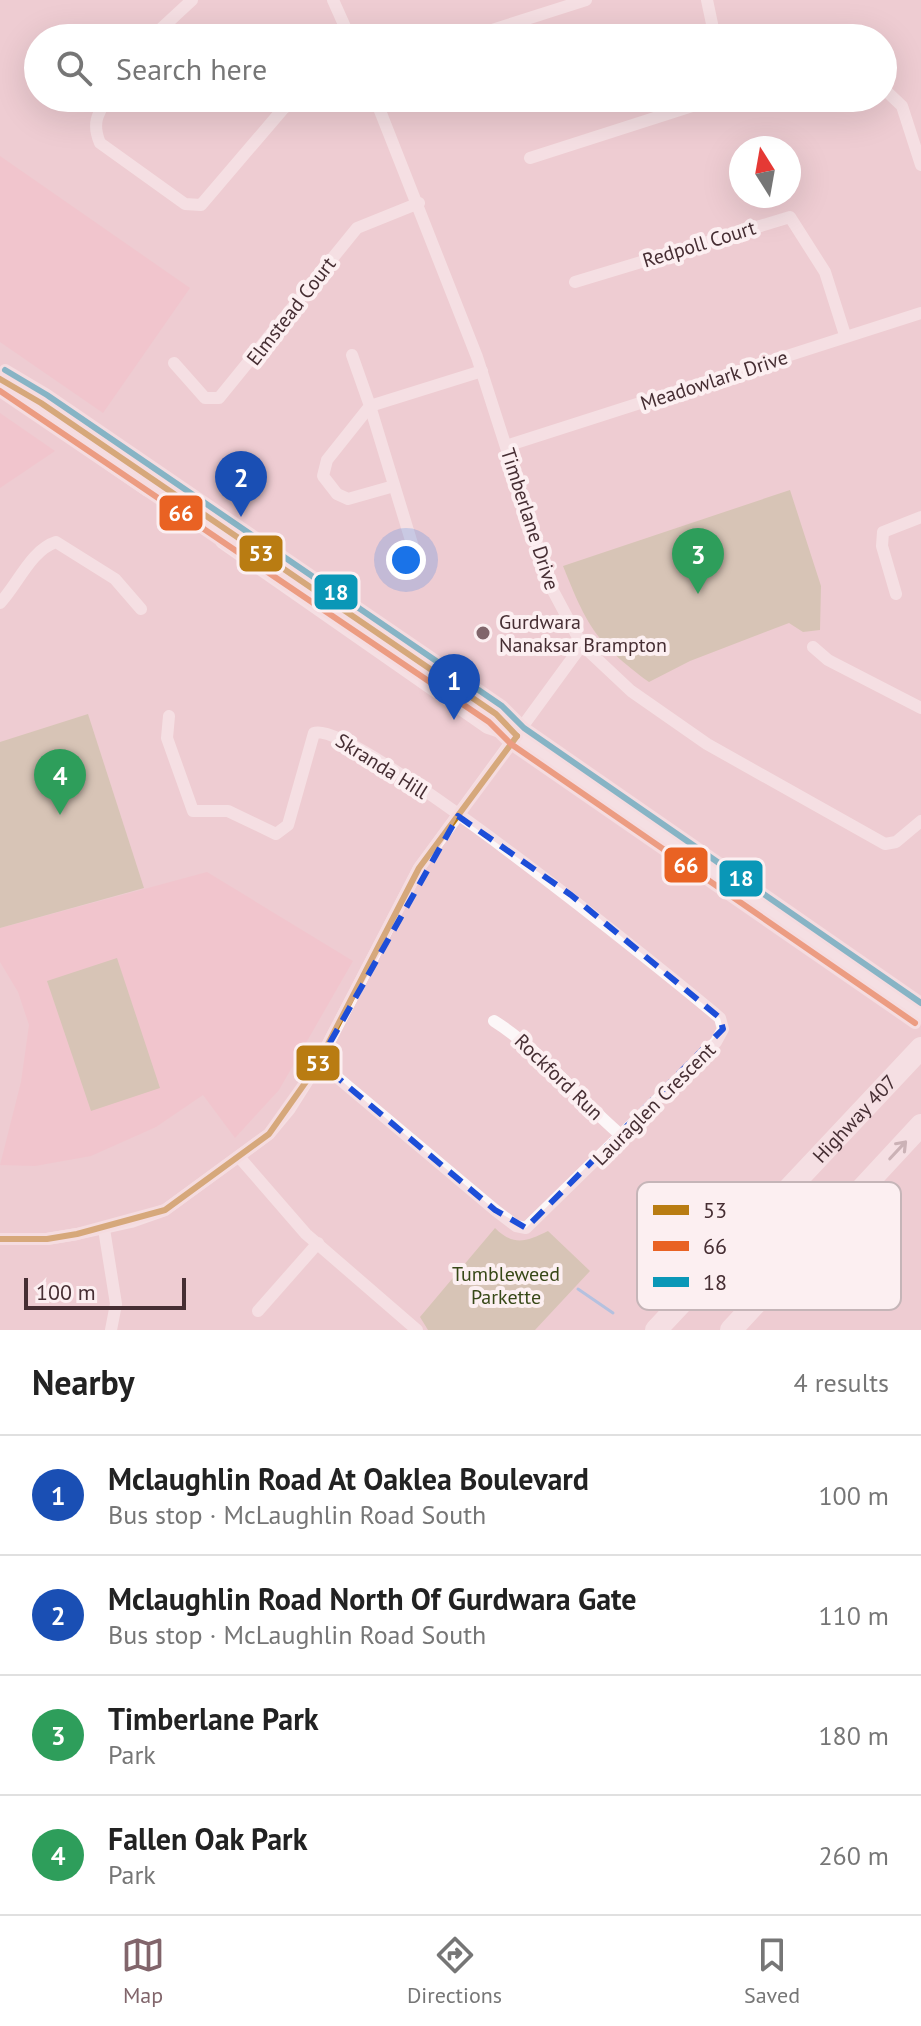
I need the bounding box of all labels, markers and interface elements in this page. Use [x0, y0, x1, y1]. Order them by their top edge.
search box [24, 24, 897, 112]
icon: search [52, 46, 96, 90]
text: Search here [116, 49, 267, 88]
north arrow [729, 136, 801, 208]
street label: Redpoll Court [639, 214, 759, 274]
street label: Elmstead Court [241, 251, 342, 370]
street label: Meadowlark Drive [637, 344, 791, 416]
street label: Timberlane Drive [495, 445, 565, 593]
pin: 2 [215, 451, 267, 517]
line badge: 66 [158, 494, 204, 532]
text: 66 [169, 499, 193, 527]
pin: 3 [672, 528, 724, 594]
line badge: 53 [238, 534, 284, 573]
text: 53 [249, 539, 273, 567]
your location [386, 540, 426, 580]
line badge: 18 [313, 573, 359, 611]
text: 18 [324, 578, 348, 606]
place label: Gurdwara Nanaksar Brampton [499, 609, 667, 658]
marker: Gurdwara Nanaksar Brampton [474, 624, 492, 642]
pin: 1 [428, 654, 480, 720]
street label: Skranda Hill [331, 727, 433, 805]
pin: 4 [34, 749, 86, 815]
line badge: 66 [663, 846, 709, 884]
text: 66 [674, 851, 698, 879]
line badge: 18 [718, 859, 764, 898]
text: 18 [729, 864, 753, 892]
street label: Rockford Run [509, 1028, 609, 1126]
street label: Lauraglen Crescent [587, 1037, 721, 1171]
line badge: 53 [295, 1044, 341, 1082]
text: 53 [306, 1049, 330, 1077]
street label: Highway 407 [807, 1069, 902, 1168]
one-way arrow [889, 1140, 908, 1160]
legend [637, 1182, 901, 1310]
text: 53 [703, 1196, 727, 1224]
text: 66 [703, 1232, 727, 1260]
park label: Tumbleweed Parkette [452, 1261, 560, 1310]
text: 18 [703, 1268, 727, 1296]
scale bar [24, 1274, 186, 1310]
text: 100 m [36, 1278, 96, 1306]
text: Nearby [32, 1360, 134, 1404]
text: 4 results [794, 1366, 889, 1399]
text: Mclaughlin Road At Oaklea Boulevard [108, 1459, 589, 1498]
text: 1 [51, 1479, 65, 1512]
text: 100 m [818, 1479, 889, 1512]
text: Bus stop · McLaughlin Road South [108, 1498, 486, 1531]
text: Mclaughlin Road North Of Gurdwara Gate [108, 1579, 637, 1618]
text: 2 [51, 1599, 65, 1632]
text: 110 m [818, 1599, 889, 1632]
text: Bus stop · McLaughlin Road South [108, 1618, 486, 1651]
text: Timberlane Park [108, 1699, 318, 1738]
text: 3 [51, 1719, 65, 1752]
text: 180 m [818, 1719, 889, 1752]
text: Park [108, 1738, 156, 1771]
text: Fallen Oak Park [108, 1819, 307, 1858]
text: 4 [51, 1839, 65, 1872]
text: 260 m [818, 1839, 889, 1872]
text: Park [108, 1858, 156, 1891]
tab: Map [121, 1933, 165, 2009]
tab: Directions [407, 1933, 502, 2009]
tab: Saved [744, 1933, 800, 2009]

